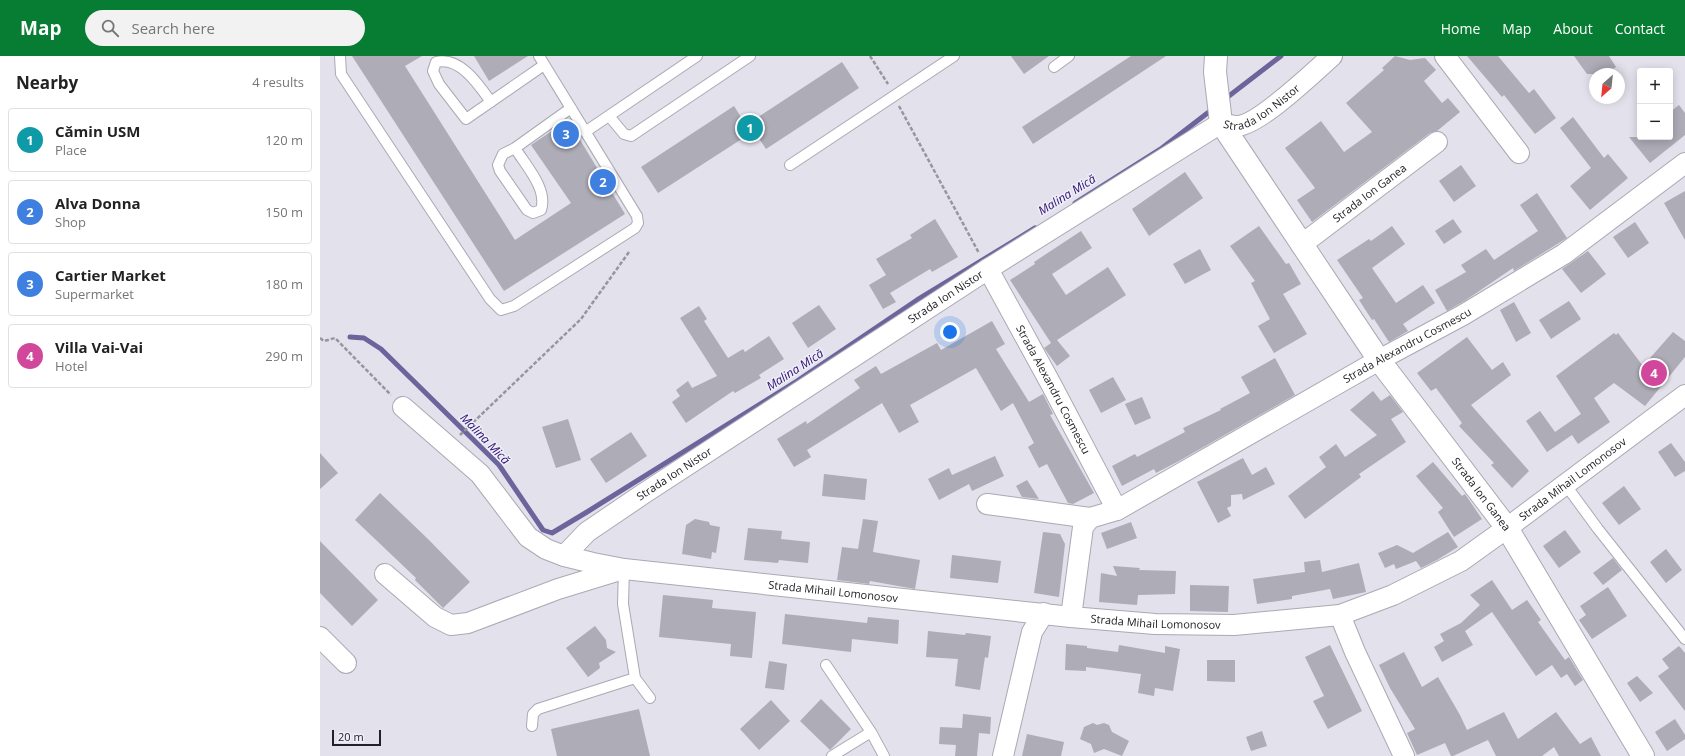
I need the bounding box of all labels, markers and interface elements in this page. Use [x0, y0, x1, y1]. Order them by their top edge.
search box [85, 10, 365, 46]
text: Map [20, 15, 61, 41]
icon: search [99, 17, 121, 39]
text: Search here [131, 18, 215, 38]
text: Home [1441, 19, 1480, 38]
text: Map [1502, 19, 1531, 38]
text: About [1553, 19, 1593, 38]
text: Contact [1615, 19, 1665, 38]
north arrow [1589, 68, 1625, 104]
map controls [1637, 68, 1673, 140]
button: + [1637, 68, 1673, 104]
text: Nearby [16, 71, 78, 94]
text: 4 results [252, 73, 304, 91]
street label: Strada Ion Nistor [1222, 80, 1303, 133]
button: − [1637, 104, 1673, 140]
pin: 1 [737, 113, 763, 143]
pin: 3 [553, 119, 579, 149]
text: Cămin USM [55, 121, 140, 141]
text: 1 [26, 131, 34, 149]
text: 120 m [265, 131, 303, 149]
text: Place [55, 141, 87, 159]
street label: Strada Ion Ganea [1329, 160, 1409, 225]
pin: 2 [590, 167, 616, 197]
water label: Malina Mică [1035, 170, 1099, 219]
text: Alva Donna [55, 193, 141, 213]
text: 2 [26, 203, 34, 221]
text: 150 m [265, 203, 303, 221]
text: Shop [55, 213, 86, 231]
text: Cartier Market [55, 265, 166, 285]
street label: Strada Ion Nistor [905, 266, 986, 326]
text: 3 [26, 275, 34, 293]
text: 180 m [265, 275, 303, 293]
text: Supermarket [55, 285, 134, 303]
street label: Strada Alexandru Cosmescu [1340, 304, 1474, 386]
your location [940, 322, 960, 342]
street label: Strada Alexandru Cosmescu [1013, 322, 1094, 456]
text: Villa Vai-Vai [55, 337, 143, 357]
water label: Malina Mică [763, 345, 827, 394]
text: 4 [26, 347, 34, 365]
text: 290 m [265, 347, 303, 365]
text: Hotel [55, 357, 88, 375]
pin: 4 [1641, 358, 1667, 388]
water label: Malina Mică [457, 409, 514, 468]
street label: Strada Mihail Lomonosov [1516, 433, 1629, 524]
street label: Strada Ion Nistor [633, 443, 715, 503]
street label: Strada Ion Ganea [1449, 454, 1515, 534]
street label: Strada Mihail Lomonosov [768, 577, 899, 605]
street label: Strada Mihail Lomonosov [1090, 611, 1221, 632]
scale bar [332, 728, 381, 747]
text: 20 m [338, 729, 364, 744]

